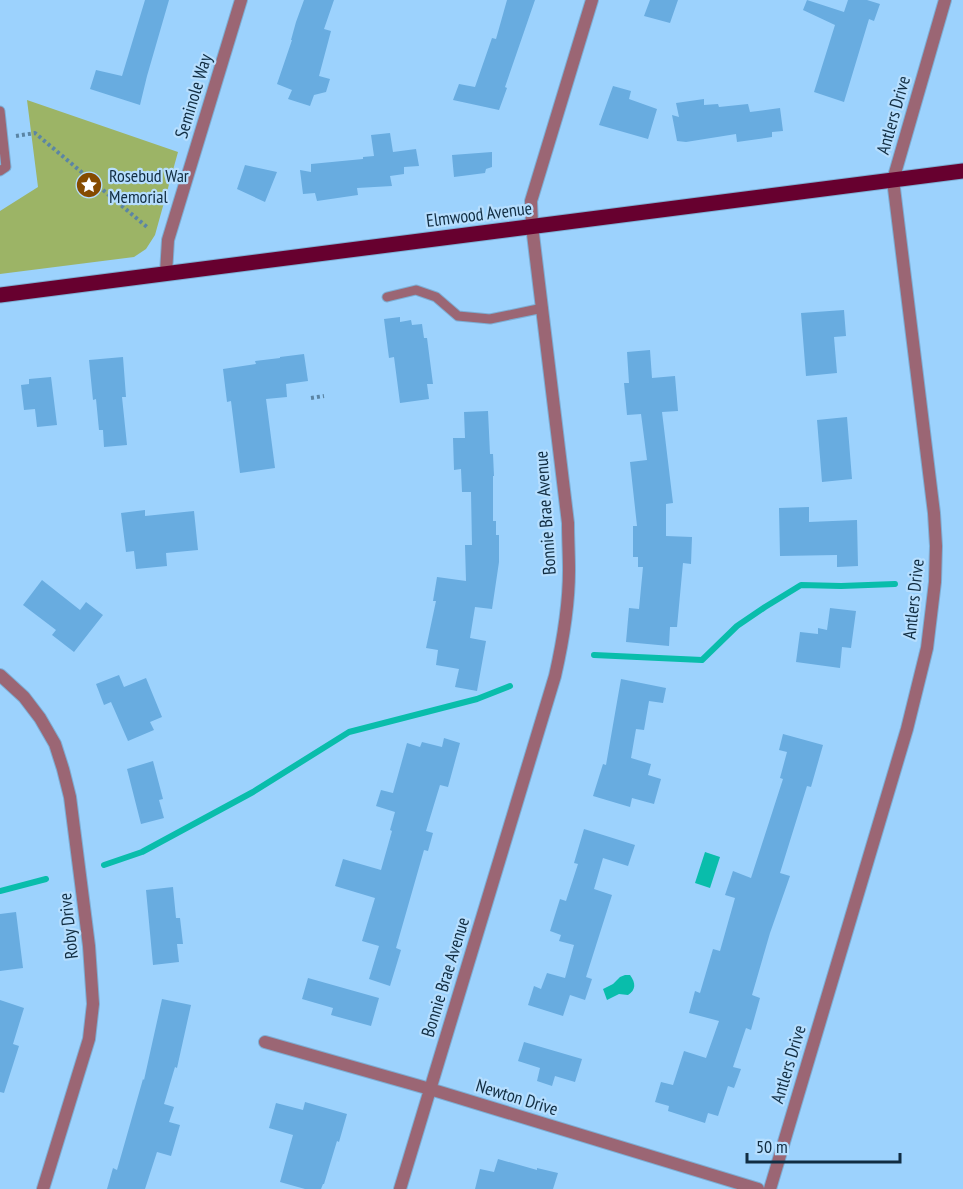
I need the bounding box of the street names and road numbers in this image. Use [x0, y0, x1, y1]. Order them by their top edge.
street label: Seminole Way [169, 51, 217, 141]
street label: Antlers Drive [871, 73, 915, 157]
street label: Elmwood Avenue [425, 196, 533, 232]
street label: Bonnie Brae Avenue [529, 450, 561, 576]
street label: Antlers Drive [897, 558, 929, 640]
street label: Roby Drive [53, 892, 83, 960]
street label: Bonnie Brae Avenue [416, 914, 474, 1040]
street label: Antlers Drive [765, 1022, 811, 1106]
street label: Newton Drive [473, 1074, 561, 1120]

